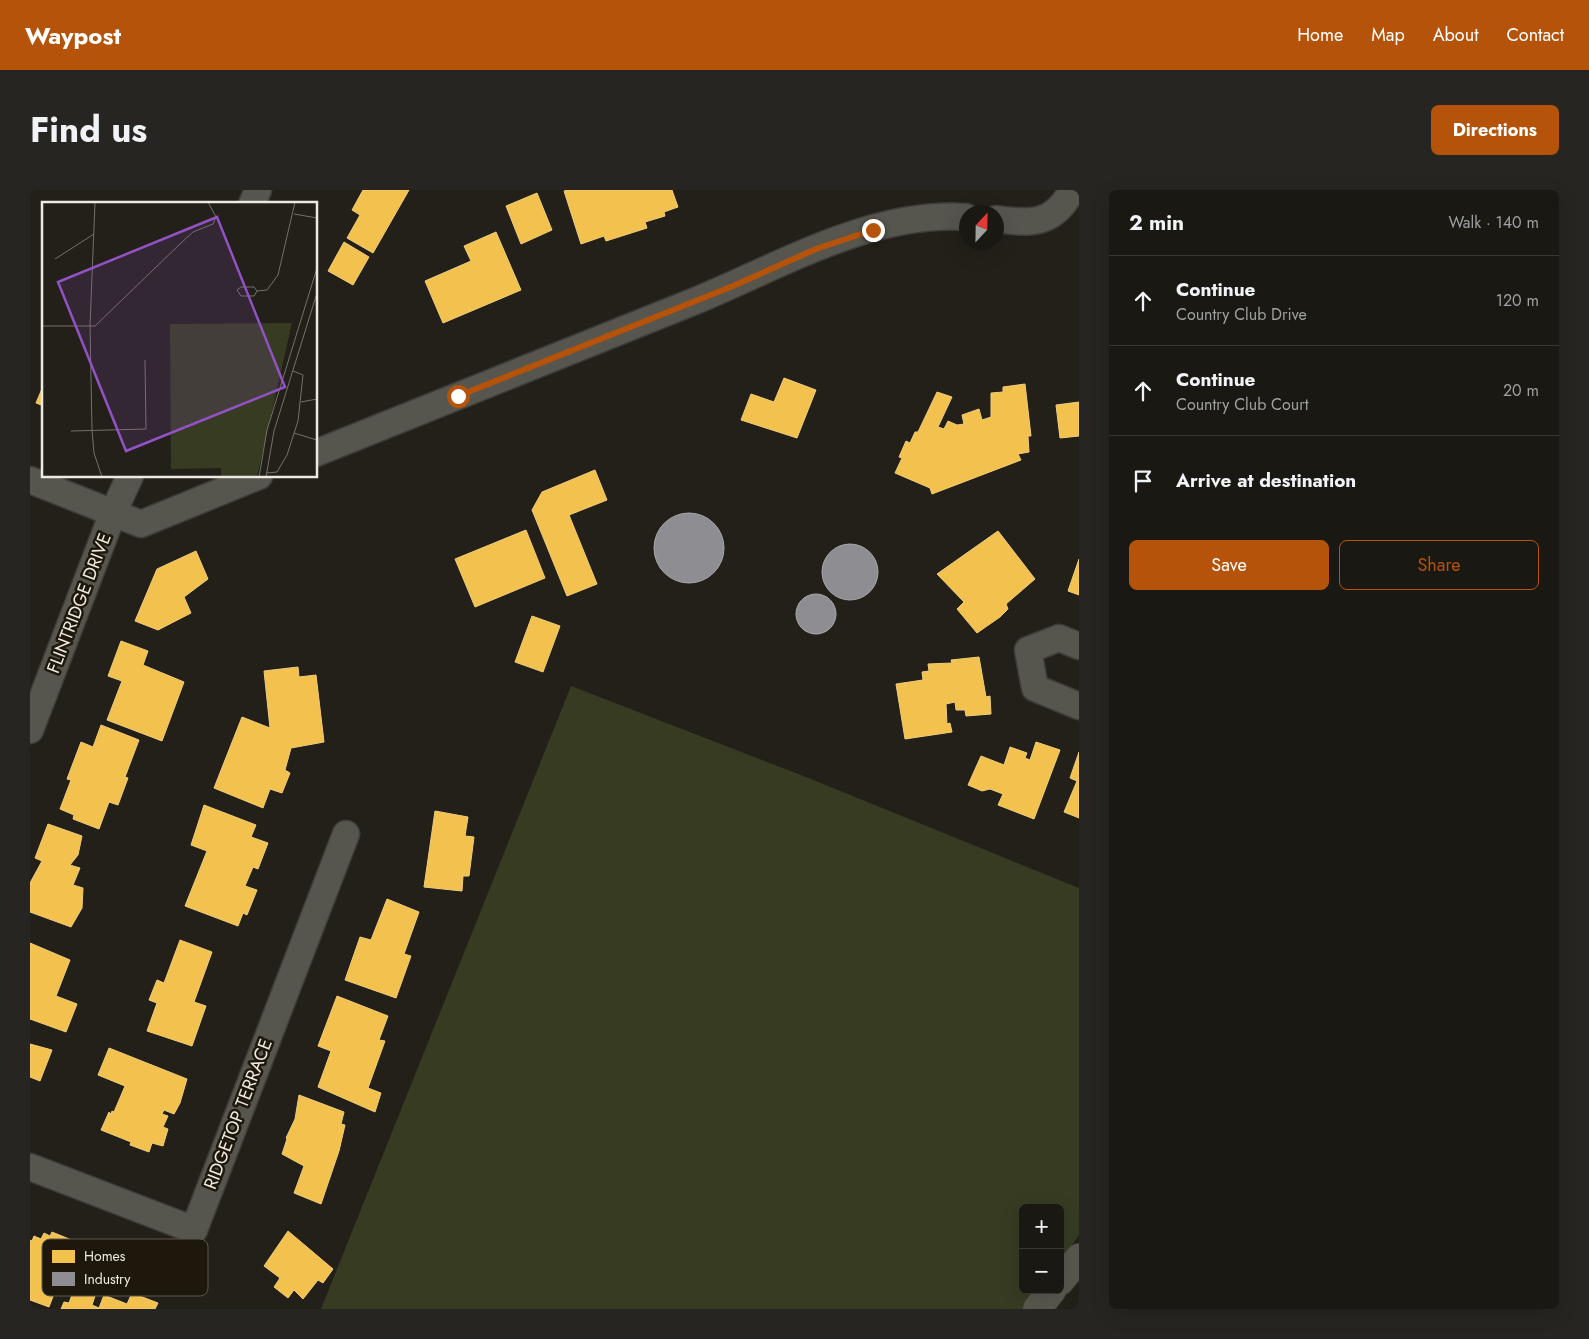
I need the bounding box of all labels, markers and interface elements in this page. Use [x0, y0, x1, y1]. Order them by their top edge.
text: Waypost [25, 18, 121, 53]
text: Home [1297, 22, 1343, 48]
text: Map [1371, 22, 1405, 48]
text: About [1433, 22, 1478, 48]
text: Contact [1506, 22, 1564, 48]
text: Find us [30, 105, 147, 155]
button: Directions [1431, 105, 1559, 155]
inset map [42, 202, 318, 478]
north arrow [959, 205, 1004, 250]
text: 2 min [1129, 208, 1184, 238]
text: Walk · 140 m [1449, 211, 1539, 234]
route end [862, 219, 885, 242]
text: Continue [1176, 276, 1255, 303]
icon: ahead [1129, 287, 1157, 315]
text: 120 m [1496, 289, 1539, 312]
text: Country Club Drive [1176, 303, 1307, 326]
text: Continue [1176, 366, 1255, 393]
icon: ahead [1129, 377, 1157, 405]
text: 20 m [1503, 379, 1539, 402]
route start [447, 385, 470, 408]
text: Country Club Court [1176, 393, 1309, 416]
icon: arrive [1129, 467, 1157, 495]
text: Arrive at destination [1176, 467, 1356, 494]
street label: FLINTRIDGE DRIVE [40, 529, 118, 677]
button: Save [1129, 540, 1329, 590]
button: Share [1339, 540, 1539, 590]
street label: RIDGETOP TERRACE [197, 1035, 279, 1193]
map controls [1019, 1204, 1064, 1294]
button: + [1019, 1204, 1064, 1249]
legend [42, 1239, 208, 1296]
text: Homes [84, 1246, 126, 1266]
button: − [1019, 1249, 1064, 1294]
text: Industry [84, 1269, 131, 1289]

